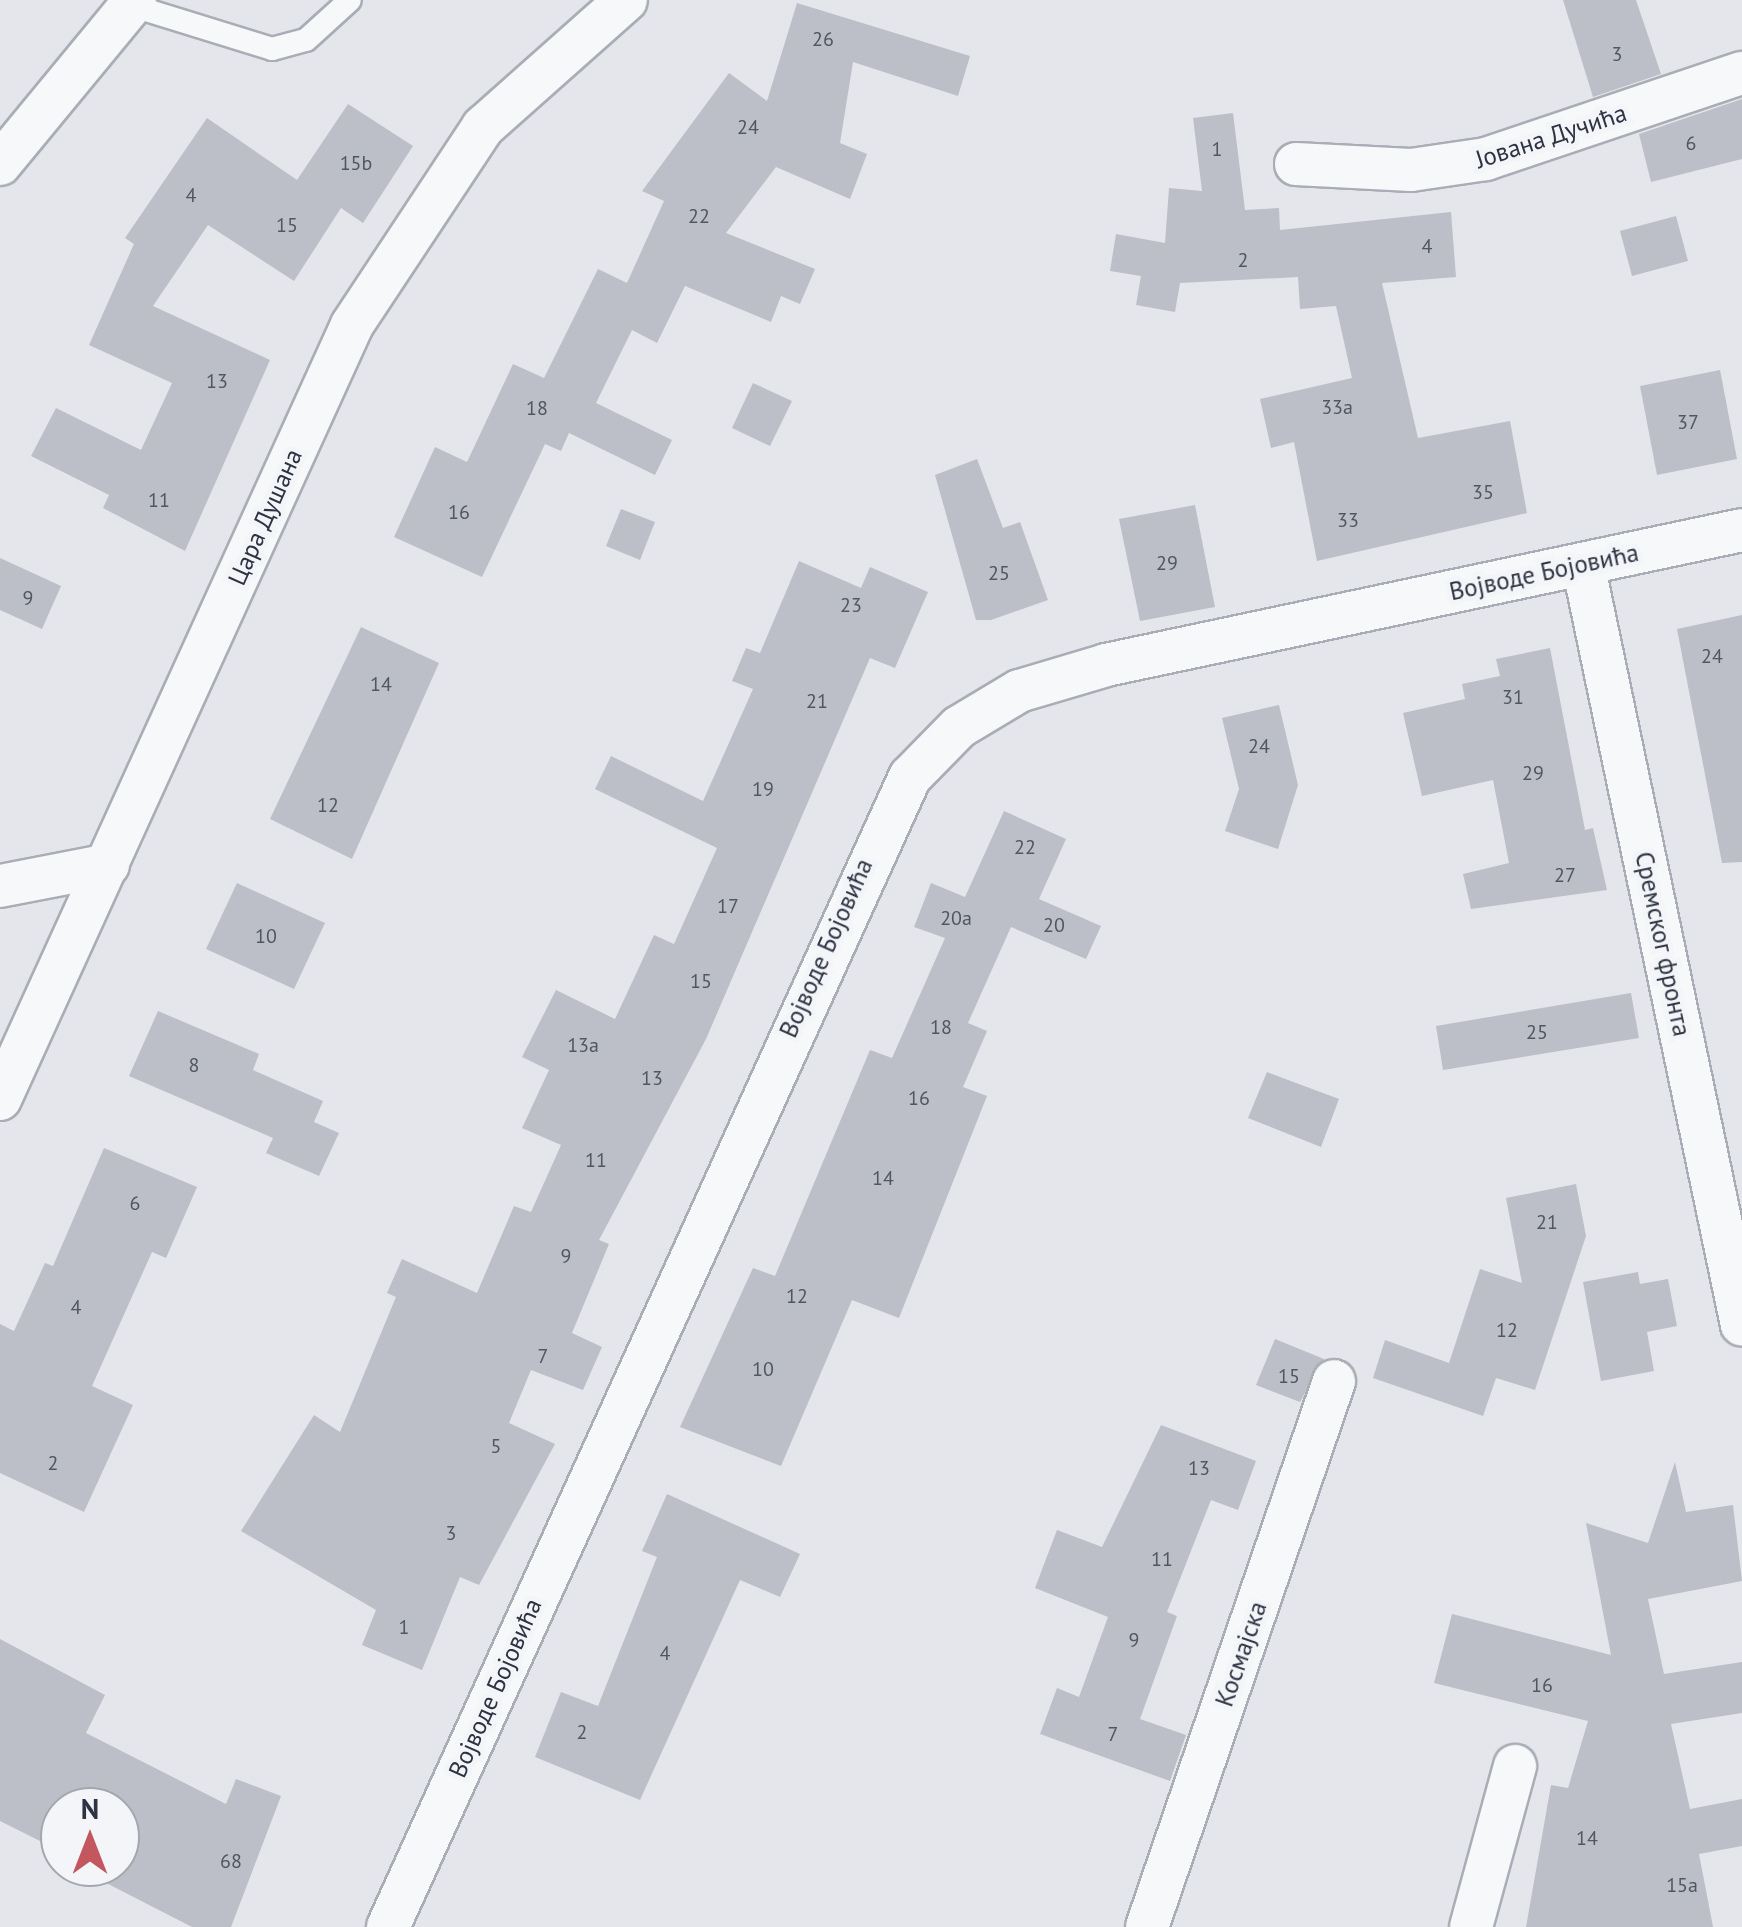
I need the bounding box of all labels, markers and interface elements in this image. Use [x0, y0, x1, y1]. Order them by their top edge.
house number: 26 [812, 27, 834, 51]
house number: 3 [1612, 42, 1622, 66]
street label: Јована Дучића [1471, 97, 1631, 175]
house number: 24 [737, 115, 759, 139]
house number: 6 [1686, 131, 1696, 155]
house number: 1 [1212, 137, 1222, 161]
house number: 15b [340, 151, 372, 175]
house number: 4 [186, 183, 196, 207]
house number: 22 [688, 204, 710, 228]
house number: 15 [276, 213, 298, 237]
house number: 4 [1422, 234, 1432, 258]
house number: 2 [1238, 248, 1248, 272]
house number: 13 [206, 369, 228, 393]
house number: 33a [1321, 395, 1353, 419]
house number: 18 [526, 396, 548, 420]
house number: 37 [1677, 410, 1699, 434]
street label: Цара Душана [221, 444, 309, 590]
house number: 35 [1472, 480, 1494, 504]
house number: 11 [148, 488, 170, 512]
house number: 16 [448, 500, 470, 524]
house number: 33 [1337, 508, 1359, 532]
street label: Војводе Бојовића [1447, 537, 1641, 607]
house number: 29 [1156, 551, 1178, 575]
house number: 25 [988, 561, 1010, 585]
house number: 9 [23, 586, 33, 610]
house number: 23 [840, 593, 862, 617]
house number: 24 [1701, 644, 1723, 668]
house number: 14 [370, 672, 392, 696]
house number: 31 [1502, 685, 1524, 709]
house number: 21 [806, 689, 828, 713]
house number: 24 [1248, 734, 1270, 758]
house number: 29 [1522, 761, 1544, 785]
house number: 19 [752, 777, 774, 801]
house number: 12 [317, 793, 339, 817]
house number: 22 [1014, 835, 1036, 859]
street label: Сремског фронта [1629, 849, 1697, 1039]
street label: Војводе Бојовића [773, 854, 879, 1042]
house number: 27 [1554, 863, 1576, 887]
house number: 17 [717, 894, 739, 918]
house number: 20a [940, 906, 972, 930]
house number: 20 [1043, 913, 1065, 937]
house number: 10 [255, 924, 277, 948]
house number: 15 [690, 969, 712, 993]
house number: 18 [930, 1015, 952, 1039]
house number: 25 [1526, 1020, 1548, 1044]
house number: 13a [567, 1033, 599, 1057]
house number: 8 [189, 1053, 199, 1077]
house number: 13 [641, 1066, 663, 1090]
house number: 16 [908, 1086, 930, 1110]
house number: 11 [585, 1148, 607, 1172]
house number: 14 [872, 1166, 894, 1190]
house number: 6 [130, 1191, 140, 1215]
house number: 21 [1536, 1210, 1558, 1234]
house number: 9 [561, 1244, 571, 1268]
house number: 12 [786, 1284, 808, 1308]
house number: 4 [71, 1295, 81, 1319]
house number: 12 [1496, 1318, 1518, 1342]
house number: 7 [538, 1344, 548, 1368]
house number: 10 [752, 1357, 774, 1381]
house number: 15 [1278, 1364, 1300, 1388]
house number: 5 [491, 1434, 501, 1458]
house number: 2 [48, 1451, 58, 1475]
house number: 13 [1188, 1456, 1210, 1480]
house number: 3 [446, 1521, 456, 1545]
house number: 11 [1151, 1547, 1173, 1571]
street label: Војводе Бојовића [442, 1594, 548, 1782]
street label: Космајска [1209, 1598, 1273, 1710]
house number: 1 [399, 1615, 409, 1639]
house number: 9 [1129, 1628, 1139, 1652]
house number: 4 [660, 1641, 670, 1665]
house number: 16 [1531, 1673, 1553, 1697]
house number: 2 [577, 1720, 587, 1744]
house number: 7 [1108, 1722, 1118, 1746]
north arrow [40, 1787, 140, 1887]
text: N [81, 1790, 99, 1827]
house number: 14 [1576, 1826, 1598, 1850]
house number: 68 [220, 1849, 242, 1873]
house number: 15a [1666, 1873, 1698, 1897]

